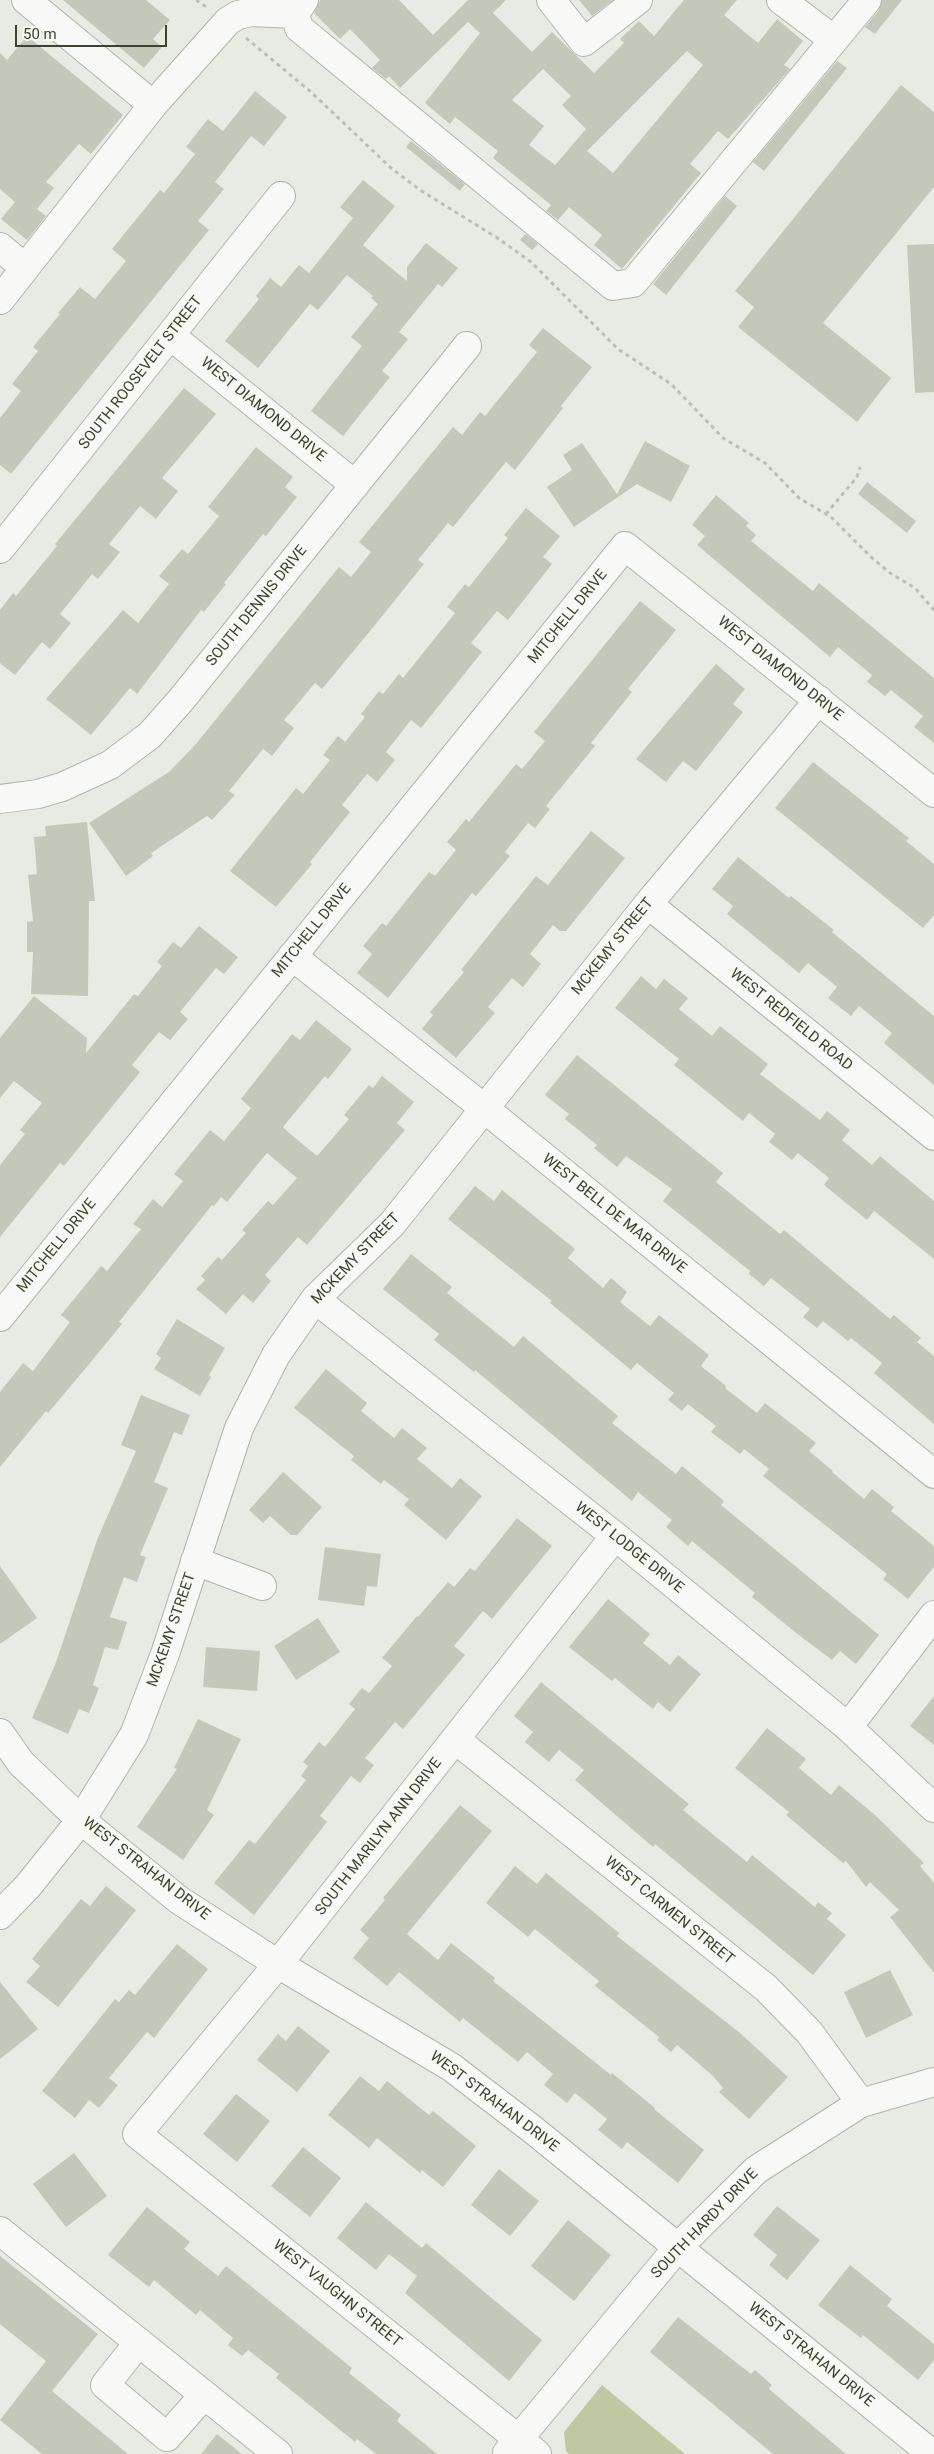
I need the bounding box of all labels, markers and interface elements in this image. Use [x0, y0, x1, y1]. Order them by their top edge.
scale bar [18, 15, 170, 47]
text: 50 m [23, 25, 57, 43]
street label: SOUTH ROOSEVELT STREET [76, 293, 206, 453]
street label: WEST DIAMOND DRIVE [197, 354, 329, 466]
street label: SOUTH DENNIS DRIVE [203, 542, 311, 670]
street label: MITCHELL DRIVE [525, 566, 611, 668]
street label: WEST DIAMOND DRIVE [714, 613, 846, 725]
street label: MITCHELL DRIVE [269, 880, 355, 982]
street label: MCKEMY STREET [568, 895, 658, 999]
street label: WEST REDFIELD ROAD [726, 965, 856, 1075]
street label: WEST BELL DE MAR DRIVE [538, 1150, 690, 1278]
street label: MITCHELL DRIVE [14, 1195, 100, 1297]
street label: MCKEMY STREET [308, 1210, 404, 1308]
street label: WEST LODGE DRIVE [571, 1499, 687, 1597]
street label: MCKEMY STREET [144, 1570, 200, 1690]
street label: SOUTH MARILYN ANN DRIVE [312, 1755, 446, 1919]
street label: WEST STRAHAN DRIVE [79, 1814, 213, 1924]
street label: WEST CARMEN STREET [601, 1853, 737, 1969]
street label: WEST STRAHAN DRIVE [426, 2048, 562, 2156]
street label: SOUTH HARDY DRIVE [648, 2165, 762, 2283]
street label: WEST VAUGHN STREET [269, 2237, 405, 2351]
street label: WEST STRAHAN DRIVE [744, 2299, 878, 2411]

